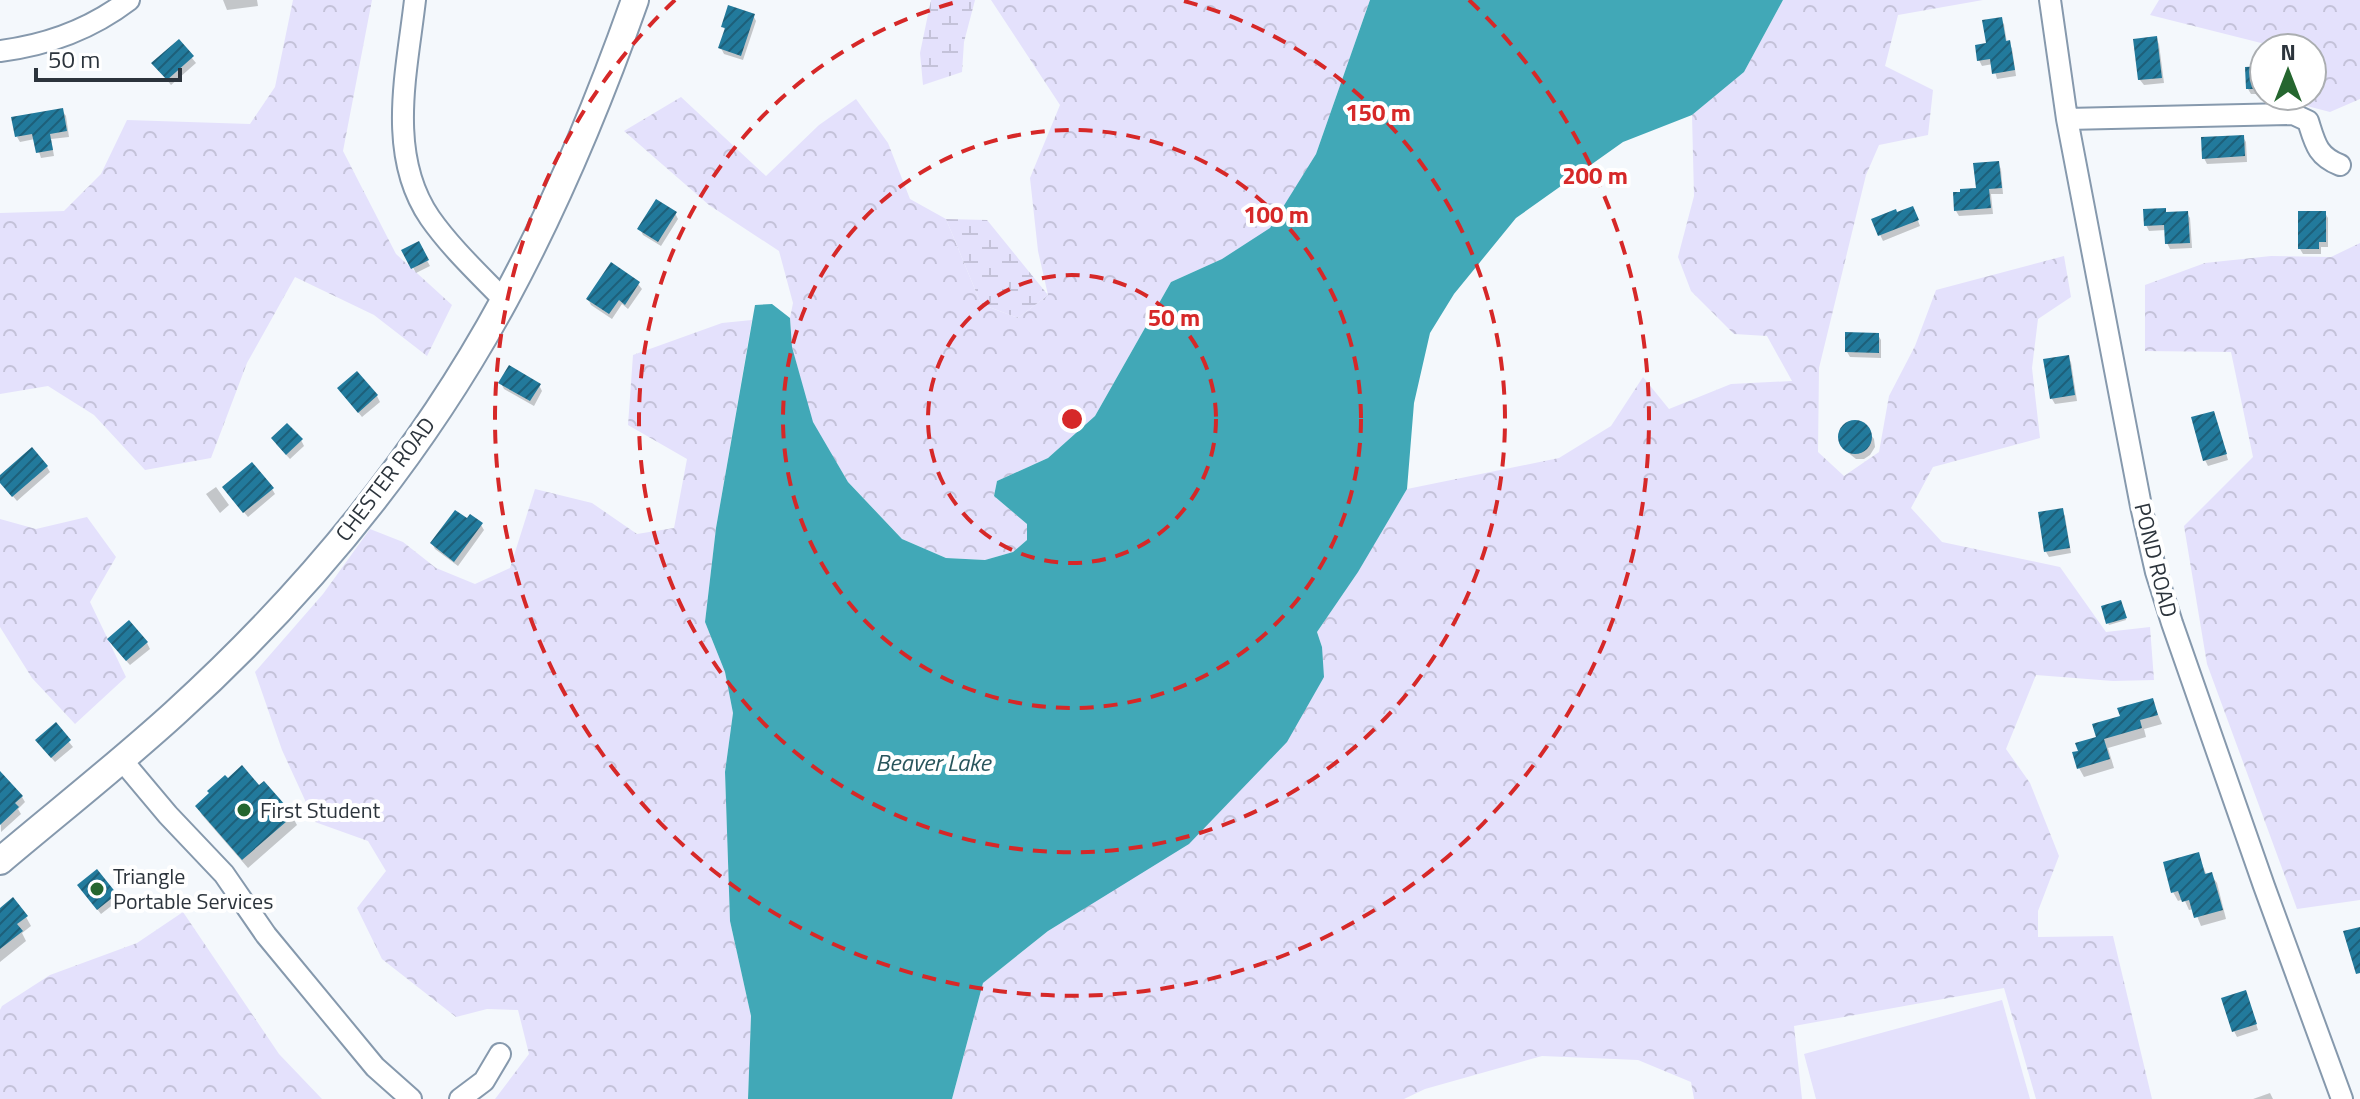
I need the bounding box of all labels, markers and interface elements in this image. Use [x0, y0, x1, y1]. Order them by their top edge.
scale bar [36, 32, 180, 82]
north arrow [2248, 32, 2328, 112]
text: N [2280, 35, 2296, 69]
text: 50 m [48, 41, 100, 77]
text: 150 m [1345, 94, 1411, 130]
text: 200 m [1562, 157, 1628, 193]
text: 100 m [1243, 196, 1309, 232]
text: 50 m [1148, 299, 1200, 335]
centre of rings [1058, 405, 1086, 433]
street label: CHESTER ROAD [327, 410, 443, 548]
street label: POND ROAD [2125, 499, 2187, 621]
water label: Beaver Lake [875, 744, 992, 780]
place label: First Student [260, 793, 380, 827]
marker: First Student [235, 801, 253, 819]
place label: Triangle Portable Services [113, 859, 273, 918]
marker: Triangle Portable Services [88, 880, 106, 898]

